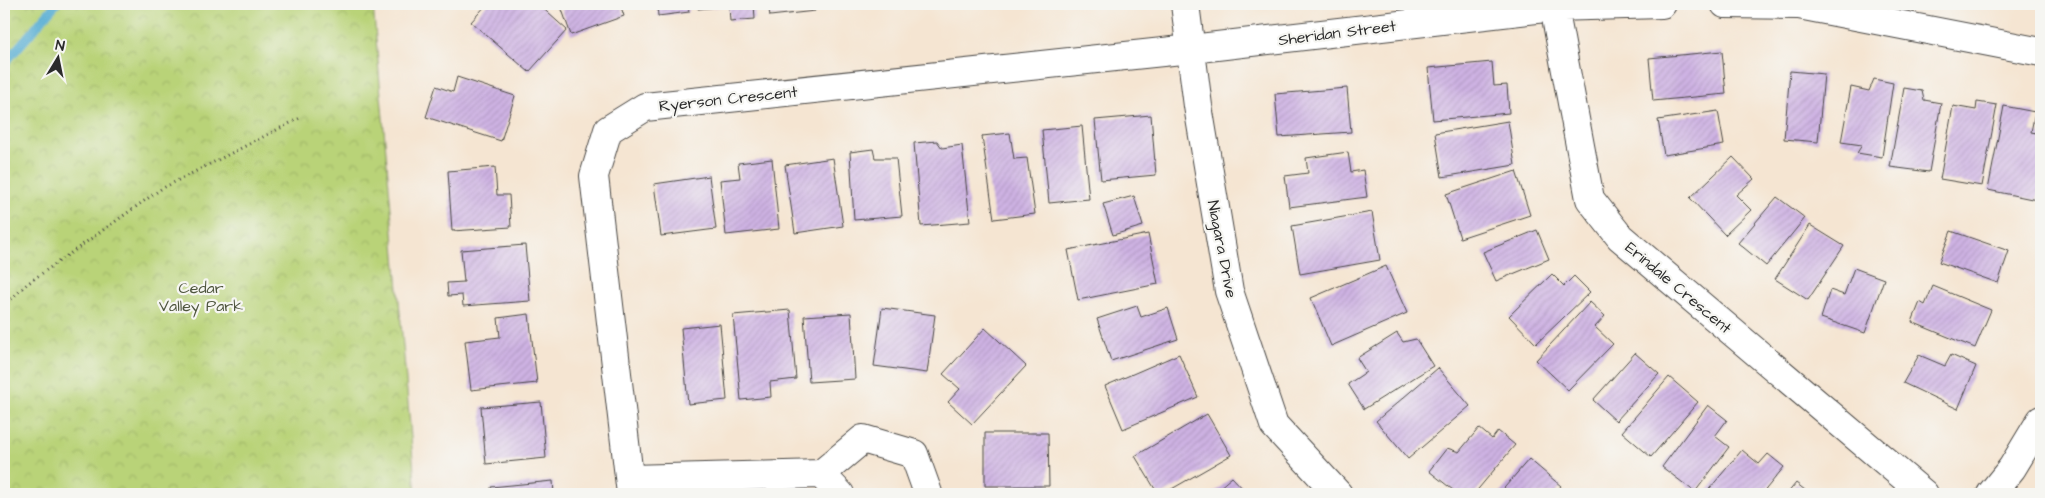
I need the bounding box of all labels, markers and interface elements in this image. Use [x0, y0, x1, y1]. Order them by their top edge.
street label: Sheridan Street [1277, 15, 1398, 51]
north arrow [32, 32, 82, 82]
text: N [54, 36, 66, 57]
street label: Ryerson Crescent [658, 81, 799, 118]
street label: Niagara Drive [1201, 199, 1242, 300]
street label: Erindale Crescent [1620, 237, 1737, 339]
park label: Cedar Valley Park [159, 277, 243, 318]

